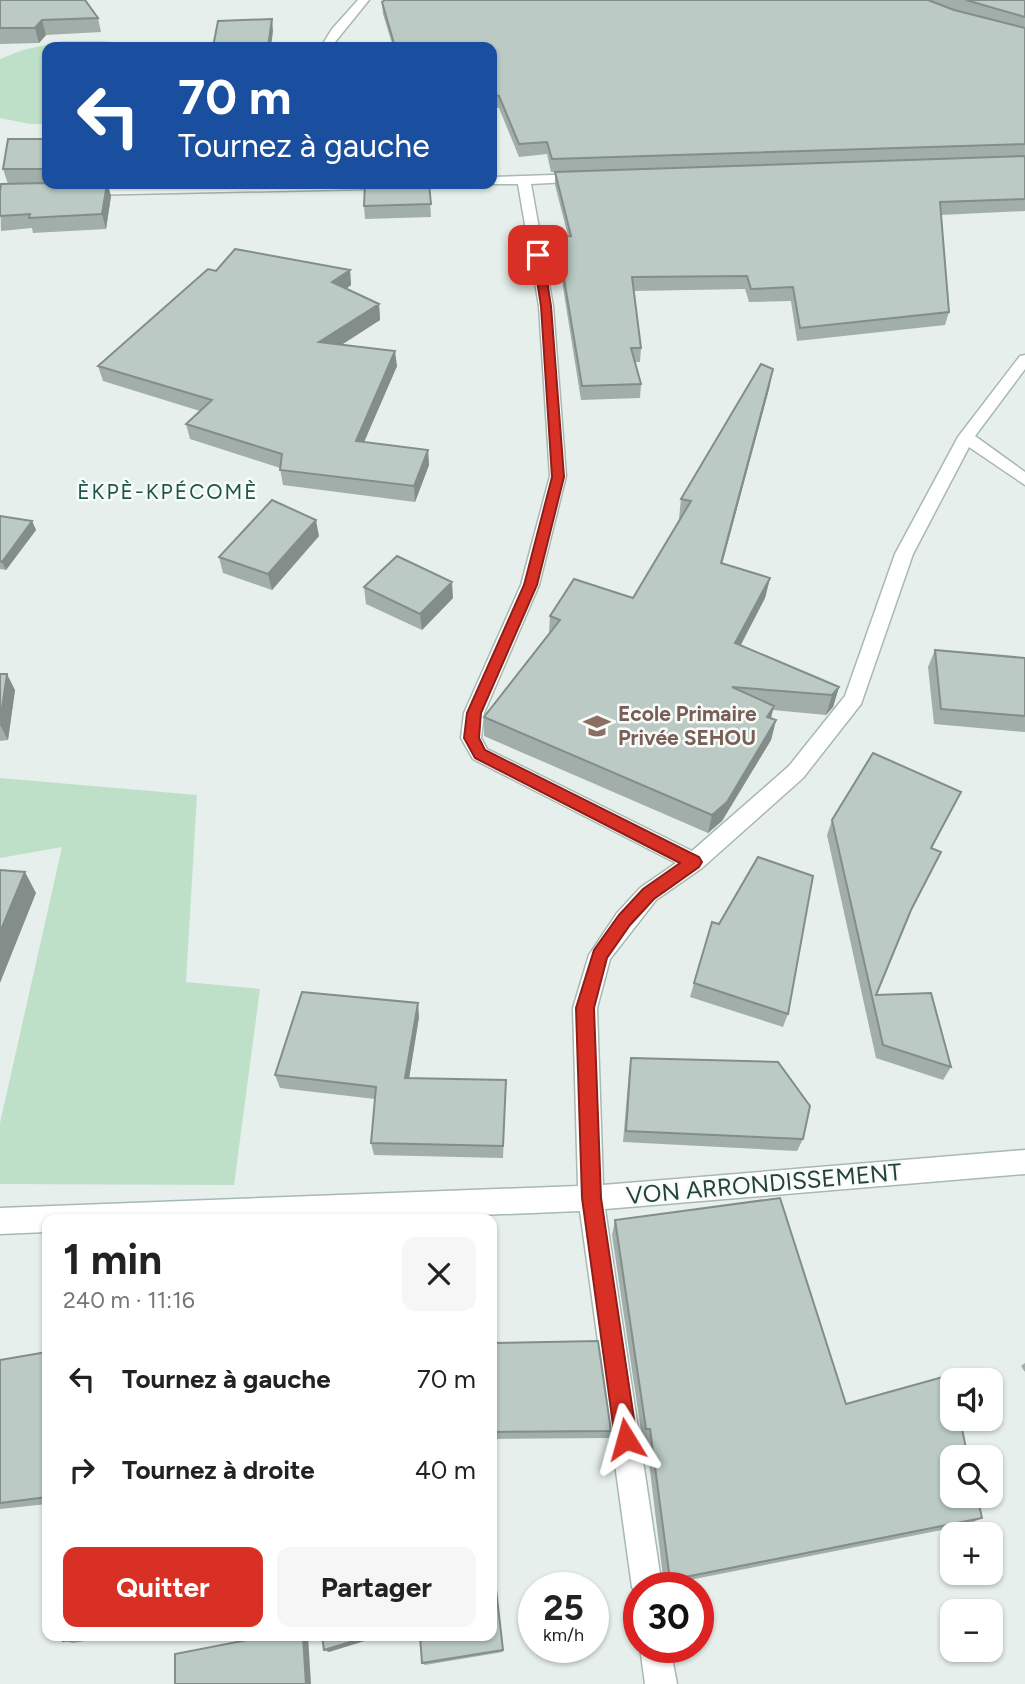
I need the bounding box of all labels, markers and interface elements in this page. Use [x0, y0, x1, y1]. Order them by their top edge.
text: 70 m [178, 67, 291, 126]
icon: left [63, 70, 154, 161]
text: Tournez à gauche [178, 127, 430, 165]
pin [508, 225, 568, 285]
icon: arrive [519, 236, 557, 274]
district label: ÈKPÈ-KPÉCOMÈ [77, 479, 259, 504]
place label: Ecole Primaire Privée SEHOU [618, 701, 757, 750]
school or university icon: Ecole Primaire Privée SEHOU [582, 711, 612, 741]
street label: VON ARRONDISSEMENT [625, 1157, 903, 1210]
text: 1 min [63, 1234, 162, 1285]
button: close [402, 1237, 476, 1311]
text: 240 m · 11:16 [63, 1286, 195, 1314]
icon: left [63, 1360, 101, 1398]
text: Tournez à gauche [122, 1363, 331, 1395]
text: 70 m [417, 1363, 476, 1395]
map controls [940, 1368, 1003, 1662]
button: sound [940, 1368, 1003, 1431]
position arrow [589, 1402, 663, 1476]
button: search [940, 1445, 1003, 1508]
icon: right [63, 1451, 101, 1489]
text: Tournez à droite [122, 1454, 315, 1486]
text: 40 m [415, 1454, 476, 1486]
button: + [940, 1522, 1003, 1585]
button: Quitter [63, 1547, 263, 1627]
button: Partager [277, 1547, 476, 1627]
speed limit sign: 30 [623, 1572, 714, 1663]
text: 25 [543, 1587, 584, 1629]
button: − [940, 1599, 1003, 1662]
text: km/h [543, 1624, 584, 1646]

